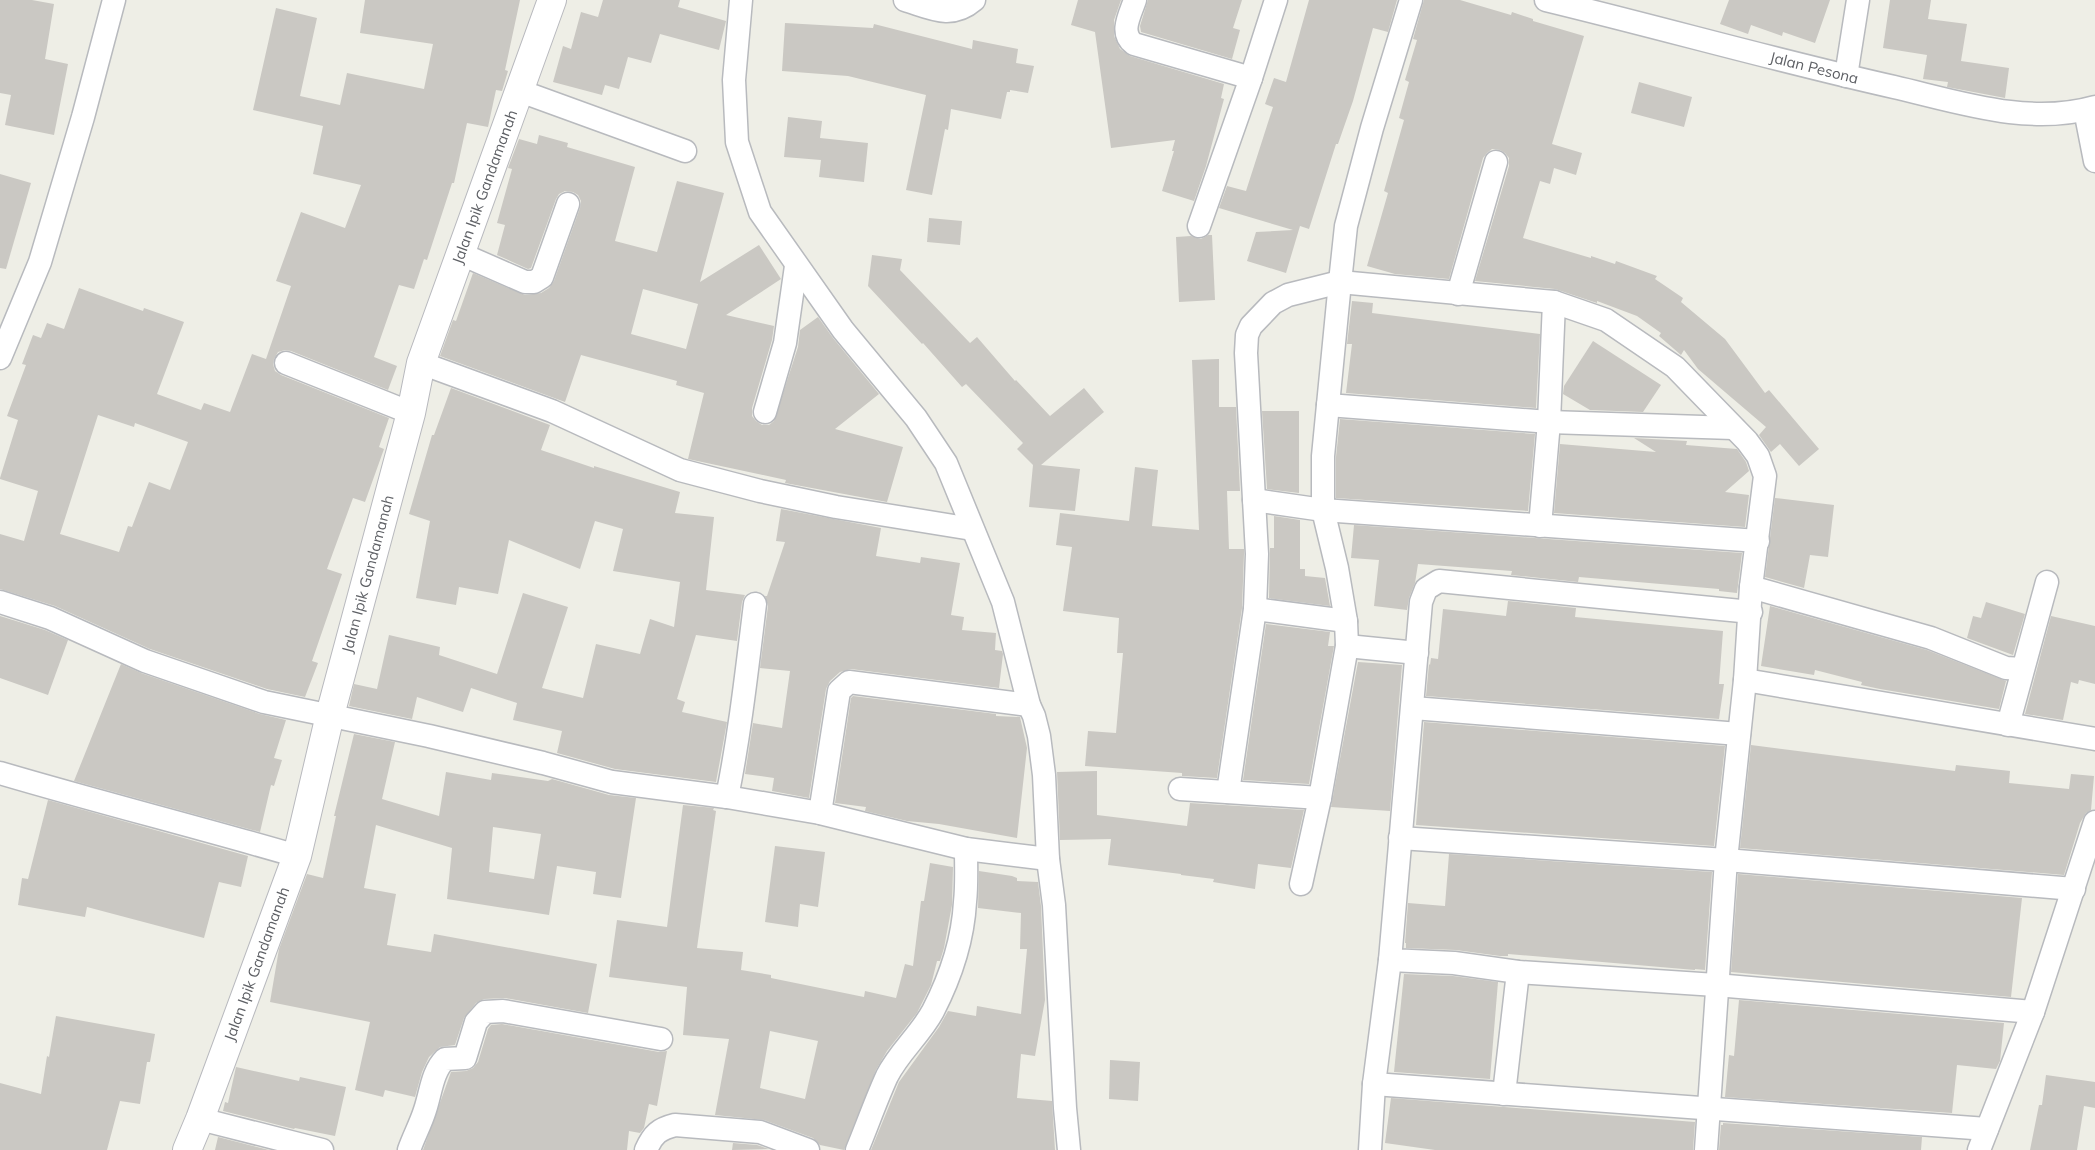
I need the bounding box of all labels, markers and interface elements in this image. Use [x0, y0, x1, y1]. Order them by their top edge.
street label: Jalan Pesona [1768, 47, 1860, 88]
street label: Jalan Ipik Gandamanah [448, 107, 521, 267]
street label: Jalan Ipik Gandamanah [337, 493, 398, 655]
street label: Jalan Ipik Gandamanah [220, 884, 293, 1044]

